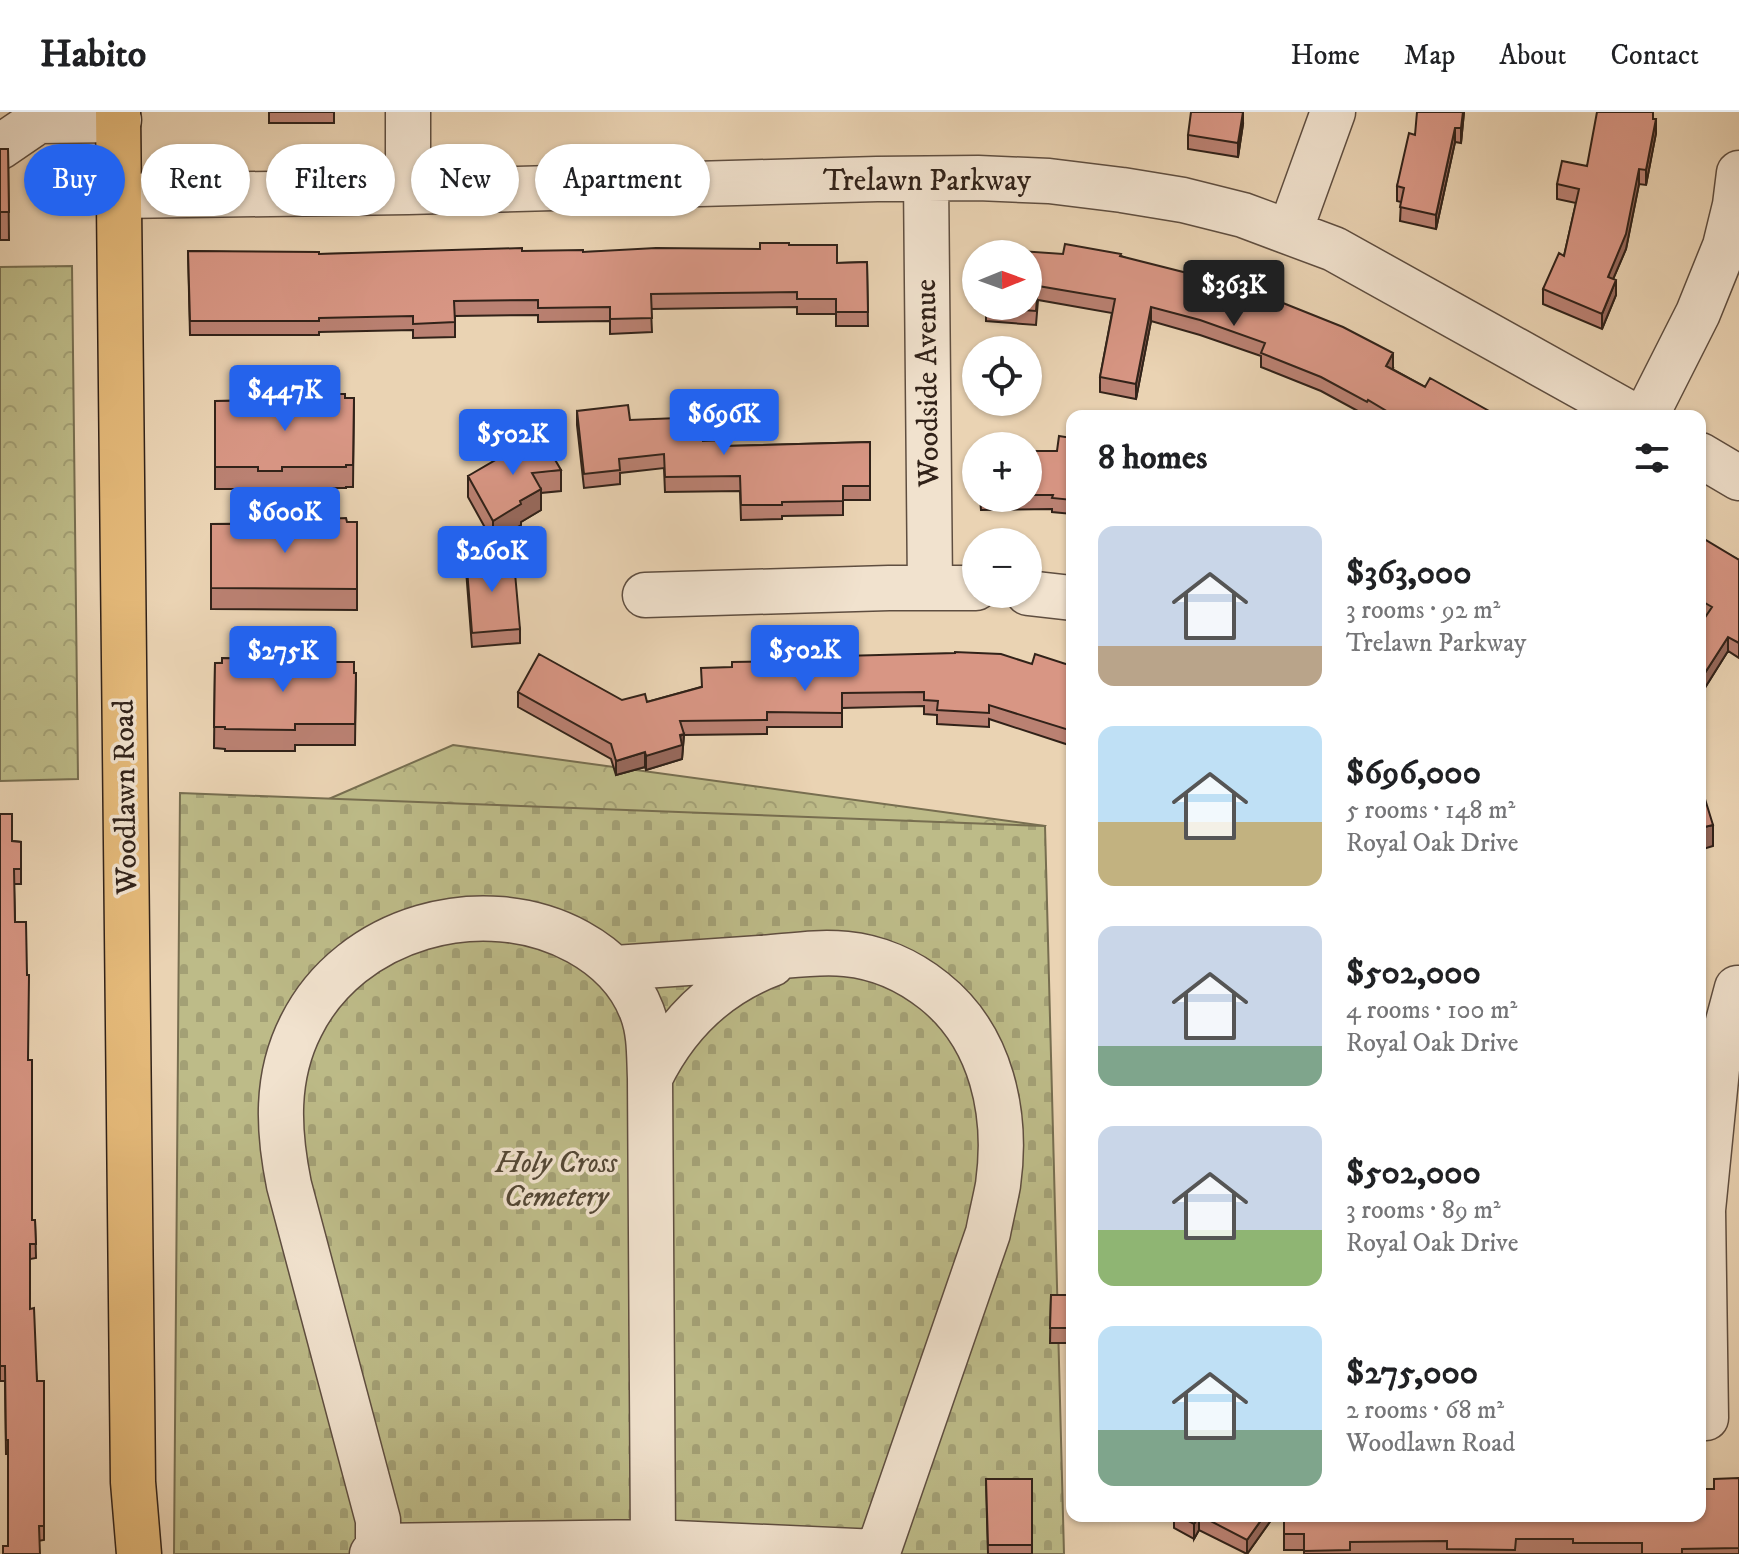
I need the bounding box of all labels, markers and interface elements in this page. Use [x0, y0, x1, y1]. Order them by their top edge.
text: Habito [40, 31, 146, 79]
text: Home [1291, 38, 1360, 73]
text: Map [1404, 38, 1455, 73]
text: About [1499, 38, 1566, 73]
text: Contact [1610, 38, 1699, 73]
chip: Buy [24, 144, 125, 216]
chip: Rent [141, 144, 250, 216]
chip: Filters [266, 144, 395, 216]
chip: New [411, 144, 519, 216]
chip: Apartment [535, 144, 710, 216]
street label: Trelawn Parkway [823, 163, 1032, 200]
north arrow [962, 240, 1042, 320]
map controls [962, 240, 1042, 608]
pin: $363K [1178, 260, 1290, 328]
text: $363K [1201, 269, 1267, 302]
street label: Woodside Avenue [908, 279, 948, 488]
button: locate [962, 336, 1042, 416]
pin: $447K [229, 365, 341, 433]
text: $447K [247, 374, 323, 407]
pin: $696K [668, 389, 780, 457]
text: $696K [688, 398, 760, 431]
pin: $502K [457, 409, 569, 477]
text: $502K [477, 418, 549, 451]
button: + [962, 432, 1042, 512]
icon: filters [1630, 436, 1674, 480]
text: 8 homes [1098, 437, 1207, 479]
pin: $600K [229, 487, 341, 555]
text: $600K [248, 496, 322, 529]
pin: $260K [436, 526, 548, 594]
button: − [962, 528, 1042, 608]
text: $260K [456, 535, 528, 568]
text: $363,000 [1346, 552, 1472, 594]
icon: home [1162, 558, 1258, 654]
text: 3 rooms · 92 m² [1346, 594, 1500, 627]
pin: $502K [749, 625, 861, 693]
pin: $275K [227, 626, 339, 694]
text: Trelawn Parkway [1346, 627, 1526, 660]
text: $502K [769, 634, 841, 667]
text: $275K [247, 635, 319, 668]
street label: Woodlawn Road [106, 699, 146, 896]
text: $696,000 [1346, 752, 1481, 794]
icon: home [1162, 758, 1258, 854]
text: 5 rooms · 148 m² [1346, 794, 1515, 827]
text: Royal Oak Drive [1346, 827, 1518, 860]
text: $502,000 [1346, 952, 1481, 994]
icon: home [1162, 958, 1258, 1054]
text: 4 rooms · 100 m² [1346, 994, 1517, 1027]
text: Royal Oak Drive [1346, 1027, 1518, 1060]
park label: Holy Cross Cemetery [494, 1145, 618, 1216]
text: $502,000 [1346, 1152, 1481, 1194]
icon: home [1162, 1158, 1258, 1254]
text: 3 rooms · 89 m² [1346, 1194, 1501, 1227]
text: Royal Oak Drive [1346, 1227, 1518, 1260]
text: $275,000 [1346, 1352, 1478, 1394]
icon: home [1162, 1358, 1258, 1454]
text: 2 rooms · 68 m² [1346, 1394, 1504, 1427]
text: Woodlawn Road [1346, 1427, 1515, 1460]

